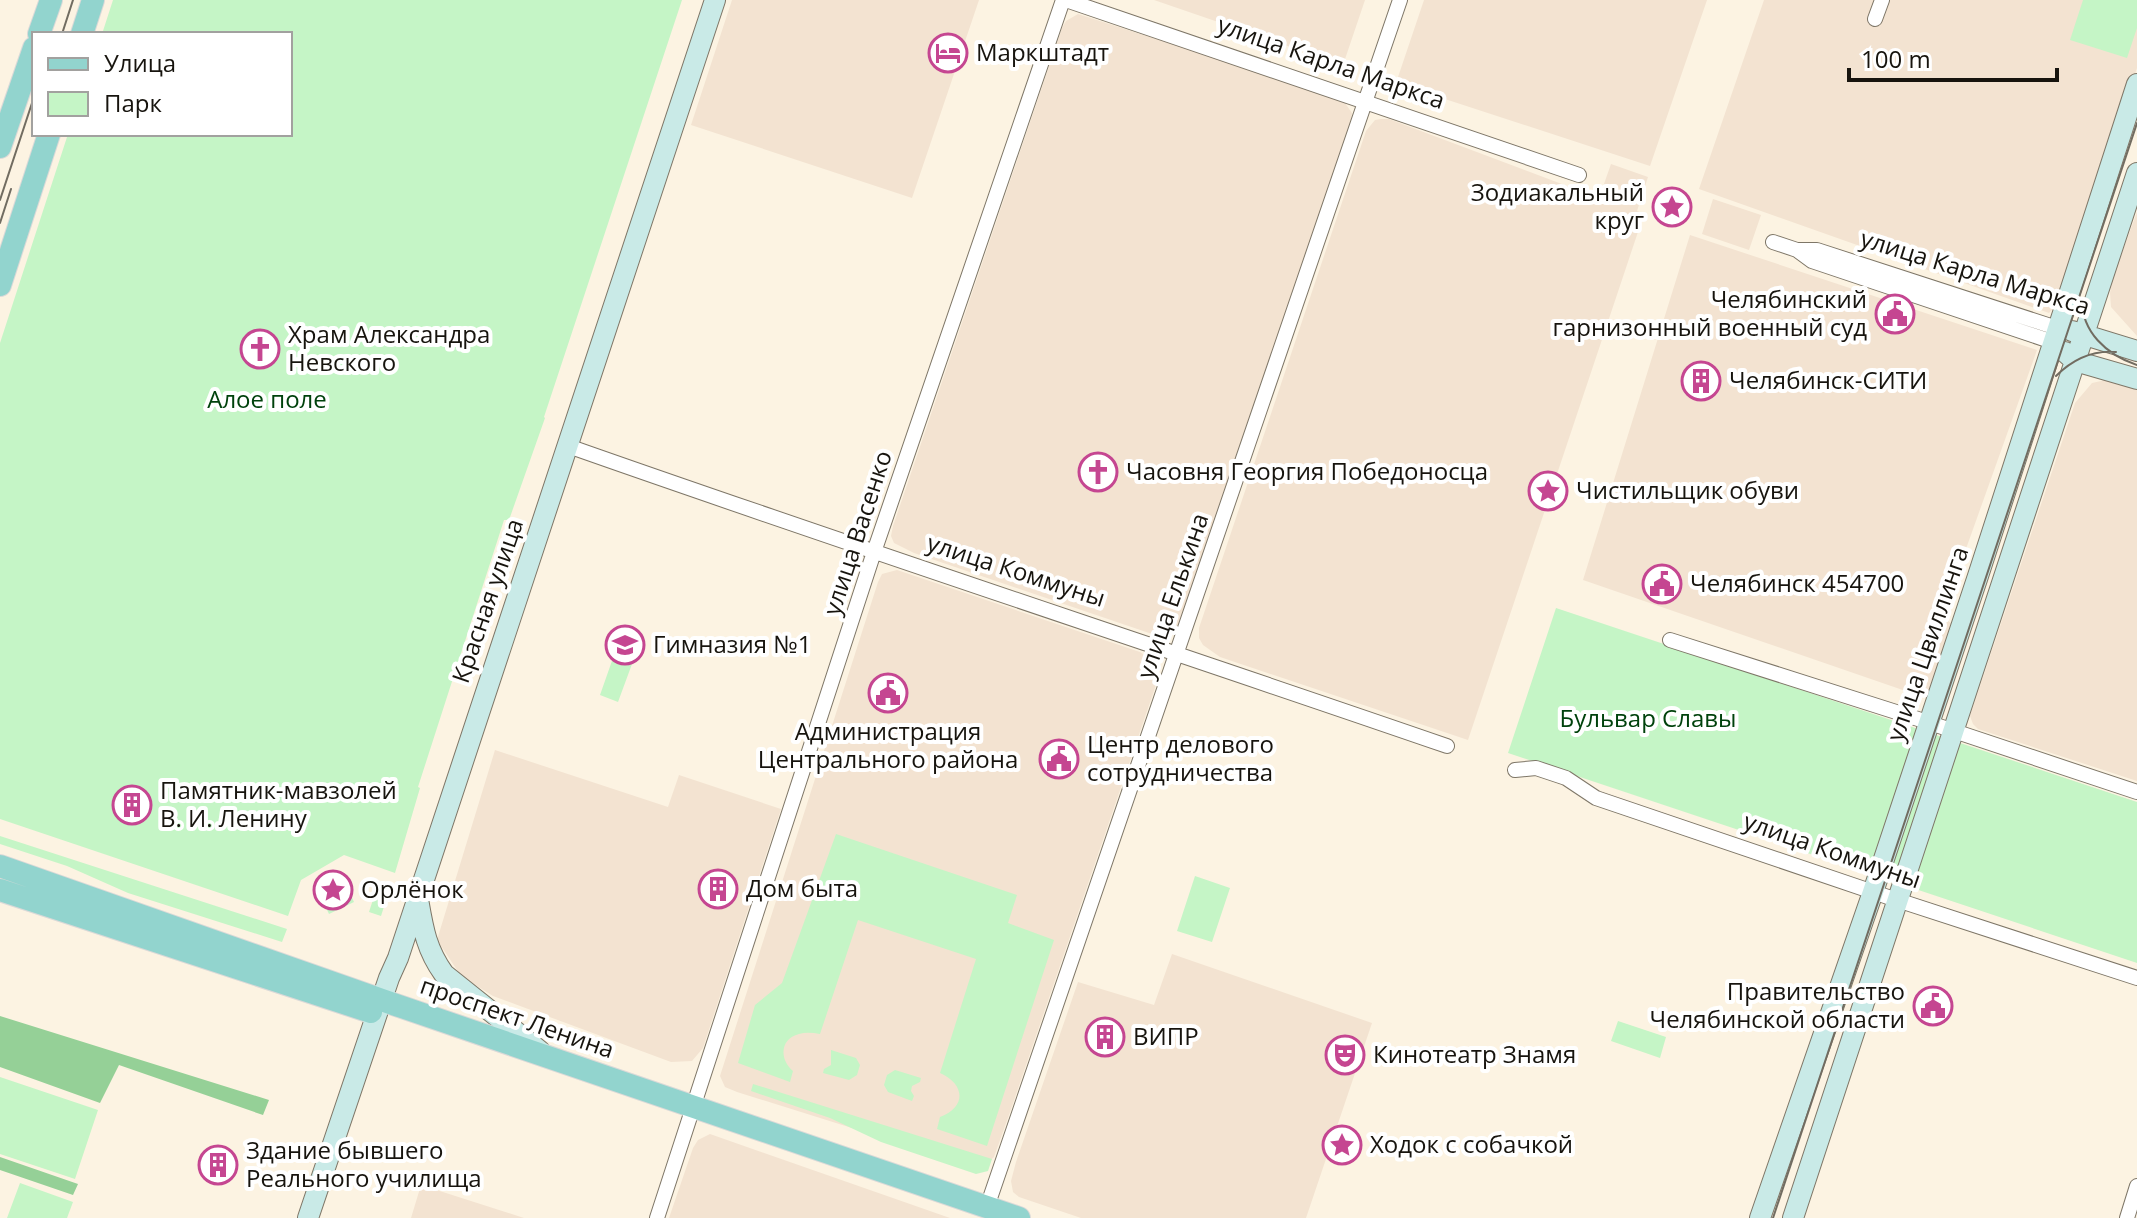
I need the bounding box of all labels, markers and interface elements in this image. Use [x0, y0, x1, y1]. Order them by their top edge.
street label: улица Карла Маркса [1213, 7, 1450, 116]
legend [32, 32, 292, 136]
hotel icon: Маркштадт [927, 32, 969, 74]
scale bar [1849, 32, 2057, 82]
place label: Маркштадт [976, 35, 1109, 68]
text: 100 m [1861, 42, 1931, 75]
text: Улица [104, 46, 176, 79]
text: Парк [104, 86, 162, 119]
place label: Зодиакальный круг [1471, 175, 1644, 236]
place icon: Зодиакальный круг [1651, 186, 1693, 228]
street label: улица Карла Маркса [1857, 221, 2094, 322]
place label: Челябинский гарнизонный военный суд [1553, 282, 1867, 343]
public building icon: Челябинский гарнизонный военный суд [1874, 293, 1916, 335]
place label: Храм Александра Невского [288, 317, 490, 378]
church icon: Храм Александра Невского [239, 328, 281, 370]
building icon: Челябинск-СИТИ [1680, 360, 1722, 402]
place label: Челябинск-СИТИ [1729, 363, 1927, 396]
park label: Алое поле [207, 382, 327, 415]
street label: улица Васенко [814, 446, 899, 619]
church icon: Часовня Георгия Победоносца [1077, 451, 1119, 493]
place label: Часовня Георгия Победоносца [1126, 454, 1488, 487]
place icon: Чистильщик обуви [1527, 470, 1569, 512]
place label: Чистильщик обуви [1576, 473, 1799, 506]
street label: улица Елькина [1128, 508, 1215, 683]
street label: Красная улица [443, 514, 530, 687]
street label: улица Коммуны [923, 525, 1110, 614]
street label: улица Цвиллинга [1878, 542, 1975, 745]
public building icon: Челябинск 454700 [1641, 563, 1683, 605]
place label: Челябинск 454700 [1690, 566, 1904, 599]
school or university icon: Гимназия №1 [604, 624, 646, 666]
place label: Гимназия №1 [653, 627, 811, 660]
public building icon: Администрация Центрального района [867, 672, 909, 714]
park label: Бульвар Славы [1559, 701, 1737, 734]
place label: Администрация Центрального района [758, 714, 1018, 775]
place label: Центр делового сотрудничества [1087, 727, 1274, 788]
public building icon: Центр делового сотрудничества [1038, 738, 1080, 780]
place label: Памятник-мавзолей В. И. Ленину [160, 773, 397, 834]
building icon: Памятник-мавзолей В. И. Ленину [111, 784, 153, 826]
street label: улица Коммуны [1739, 804, 1926, 895]
building icon: Дом быта [697, 868, 739, 910]
place icon: Орлёнок [312, 869, 354, 911]
place label: Дом быта [746, 871, 858, 904]
place label: Орлёнок [361, 872, 464, 905]
street label: проспект Ленина [416, 968, 619, 1065]
place label: Правительство Челябинской области [1649, 974, 1905, 1035]
public building icon: Правительство Челябинской области [1912, 985, 1954, 1027]
building icon: ВИПР [1084, 1016, 1126, 1058]
place label: ВИПР [1133, 1019, 1199, 1052]
theatre icon: Кинотеатр Знамя [1324, 1034, 1366, 1076]
place label: Кинотеатр Знамя [1373, 1037, 1576, 1070]
place icon: Ходок с собачкой [1321, 1124, 1363, 1166]
place label: Ходок с собачкой [1370, 1127, 1573, 1160]
place label: Здание бывшего Реального училища [246, 1133, 482, 1194]
building icon: Здание бывшего Реального училища [197, 1144, 239, 1186]

